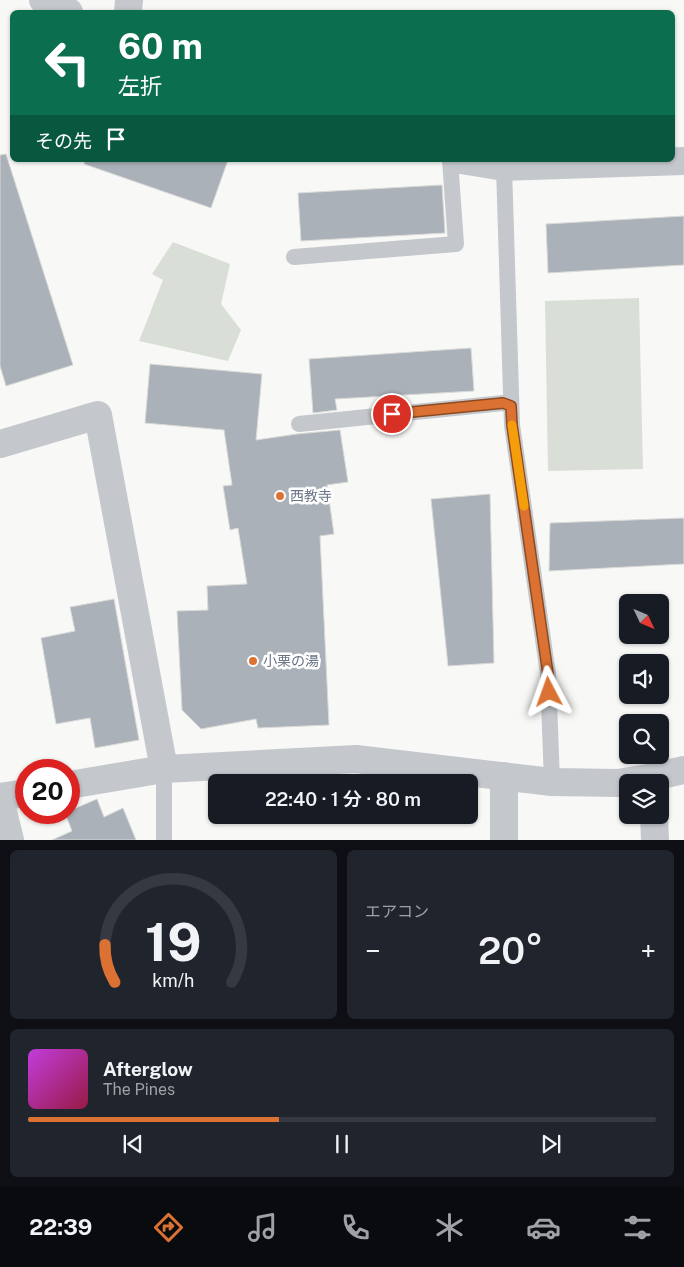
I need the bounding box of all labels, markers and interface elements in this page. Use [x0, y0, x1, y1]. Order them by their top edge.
text: 60 m [118, 26, 203, 67]
icon: left [35, 30, 100, 95]
text: 左折 [118, 73, 162, 99]
icon: arrive [102, 125, 130, 153]
text: その先 [35, 130, 92, 152]
pin [371, 393, 413, 435]
icon: arrive [378, 400, 406, 428]
place label: 西教寺 [290, 488, 332, 504]
marker: 西教寺 [274, 490, 286, 502]
north arrow [619, 594, 669, 644]
map controls [619, 594, 669, 824]
place label: 小栗の湯 [263, 653, 319, 669]
button: sound [619, 654, 669, 704]
marker: 小栗の湯 [247, 655, 259, 667]
position arrow [522, 665, 574, 717]
button: search [619, 714, 669, 764]
speed limit sign: 20 [15, 759, 80, 824]
button: layers [619, 774, 669, 824]
text: 22:40 · 1 分 · 80 m [265, 788, 421, 810]
text: エアコン [365, 902, 429, 921]
text: 19 [145, 912, 202, 973]
text: 20° [478, 928, 543, 973]
text: − [365, 934, 381, 967]
text: + [640, 934, 656, 967]
text: km/h [152, 970, 195, 991]
text: Afterglow [103, 1058, 193, 1080]
text: The Pines [103, 1080, 175, 1099]
icon: previous [119, 1130, 147, 1158]
icon: pause [328, 1130, 356, 1158]
icon: next [537, 1130, 565, 1158]
icon: directions [151, 1210, 186, 1245]
icon: music [245, 1210, 280, 1245]
icon: phone [338, 1210, 373, 1245]
icon: climate [432, 1210, 467, 1245]
icon: car [526, 1210, 561, 1245]
icon: filters [620, 1210, 655, 1245]
text: 22:39 [29, 1214, 92, 1240]

